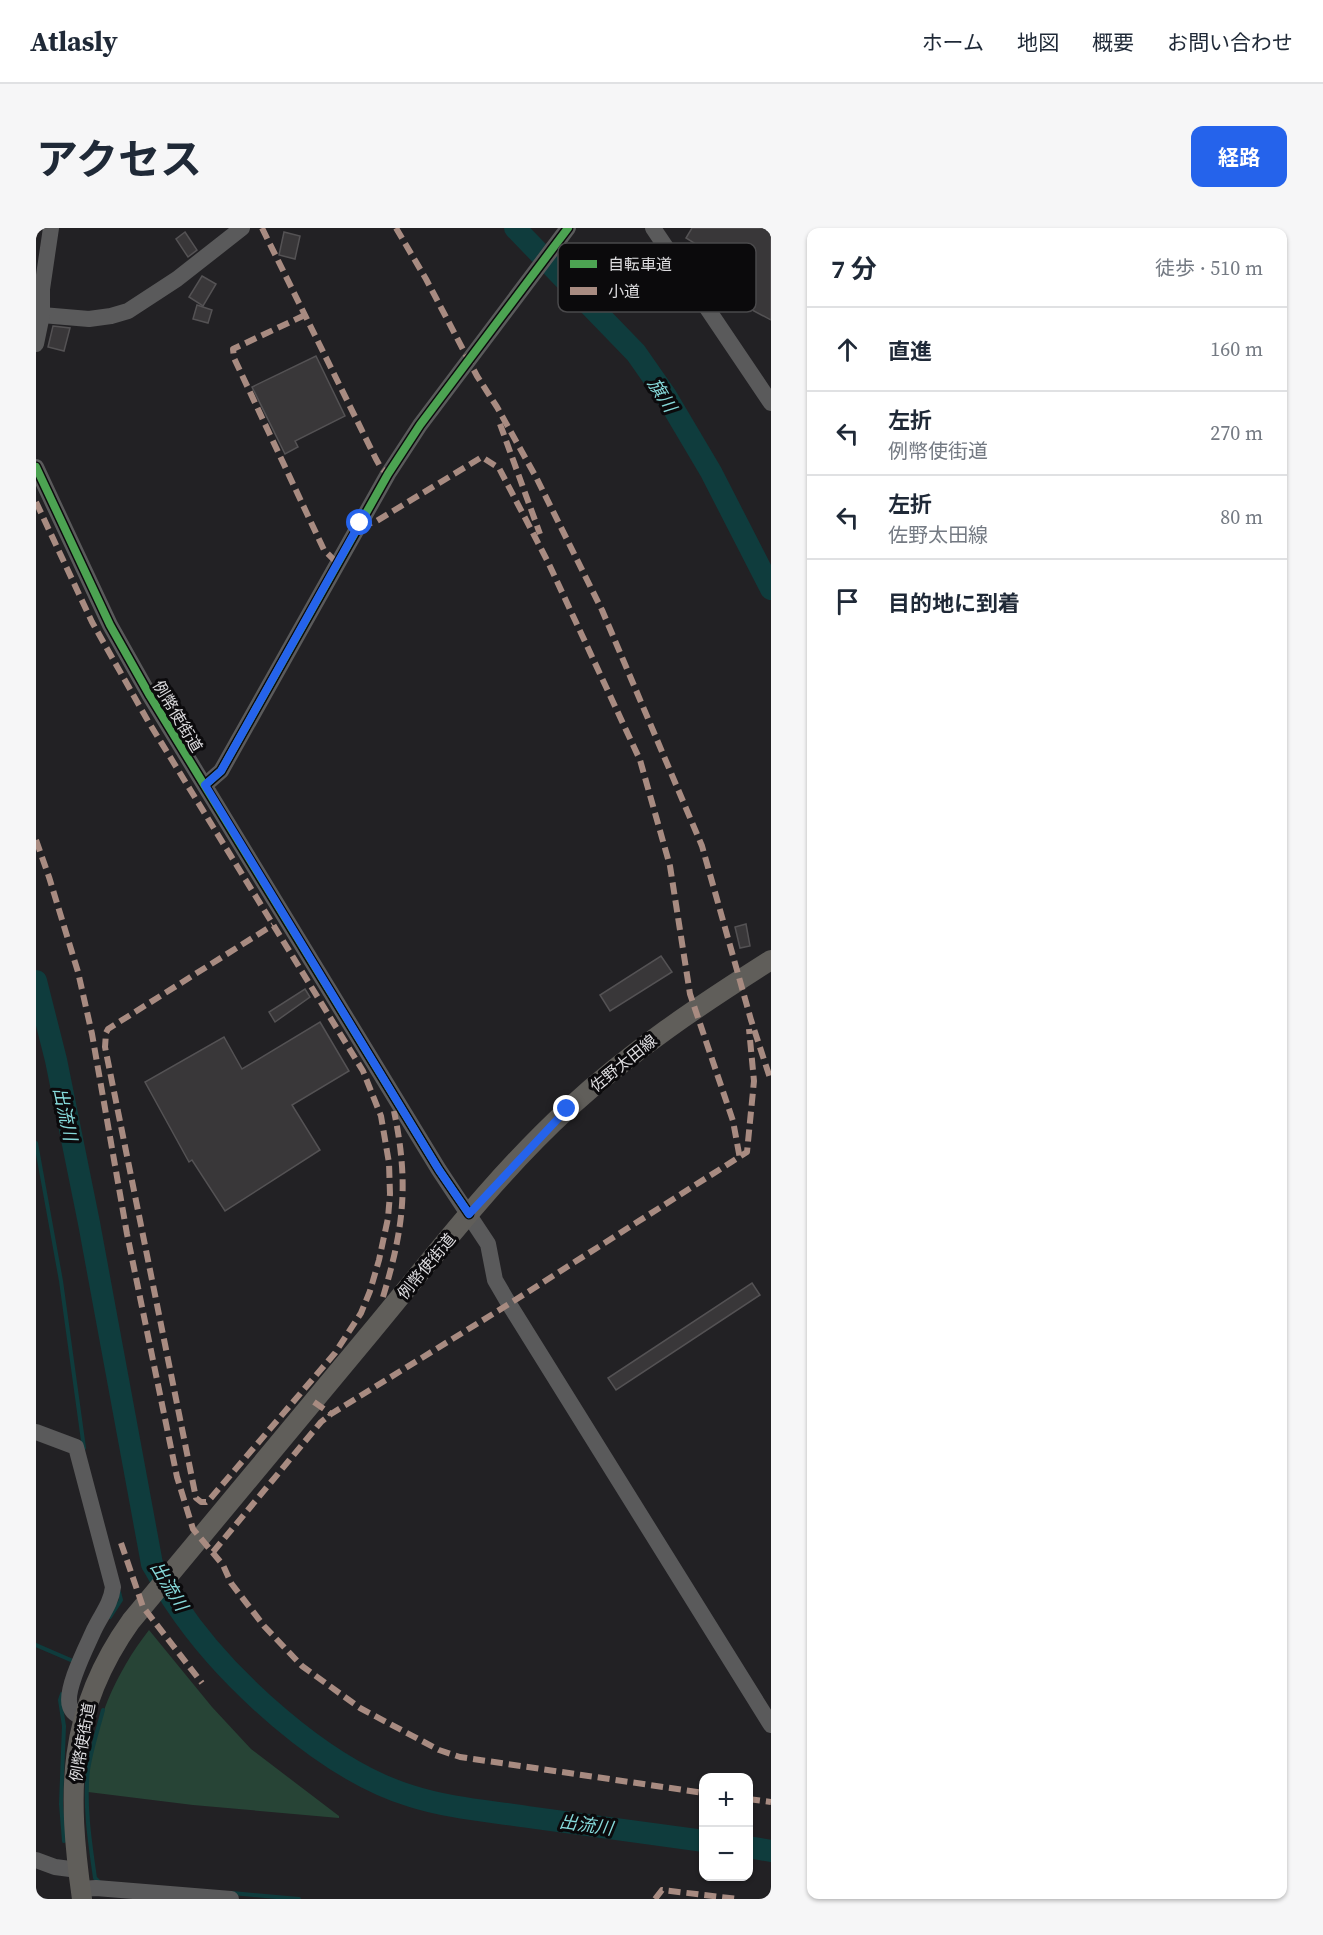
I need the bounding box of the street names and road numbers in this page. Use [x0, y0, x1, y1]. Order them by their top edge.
street label: 例幣使街道 [148, 676, 208, 756]
street label: 佐野太田線 [585, 1029, 661, 1097]
street label: 例幣使街道 [392, 1228, 460, 1304]
street label: 例幣使街道 [64, 1701, 100, 1783]

